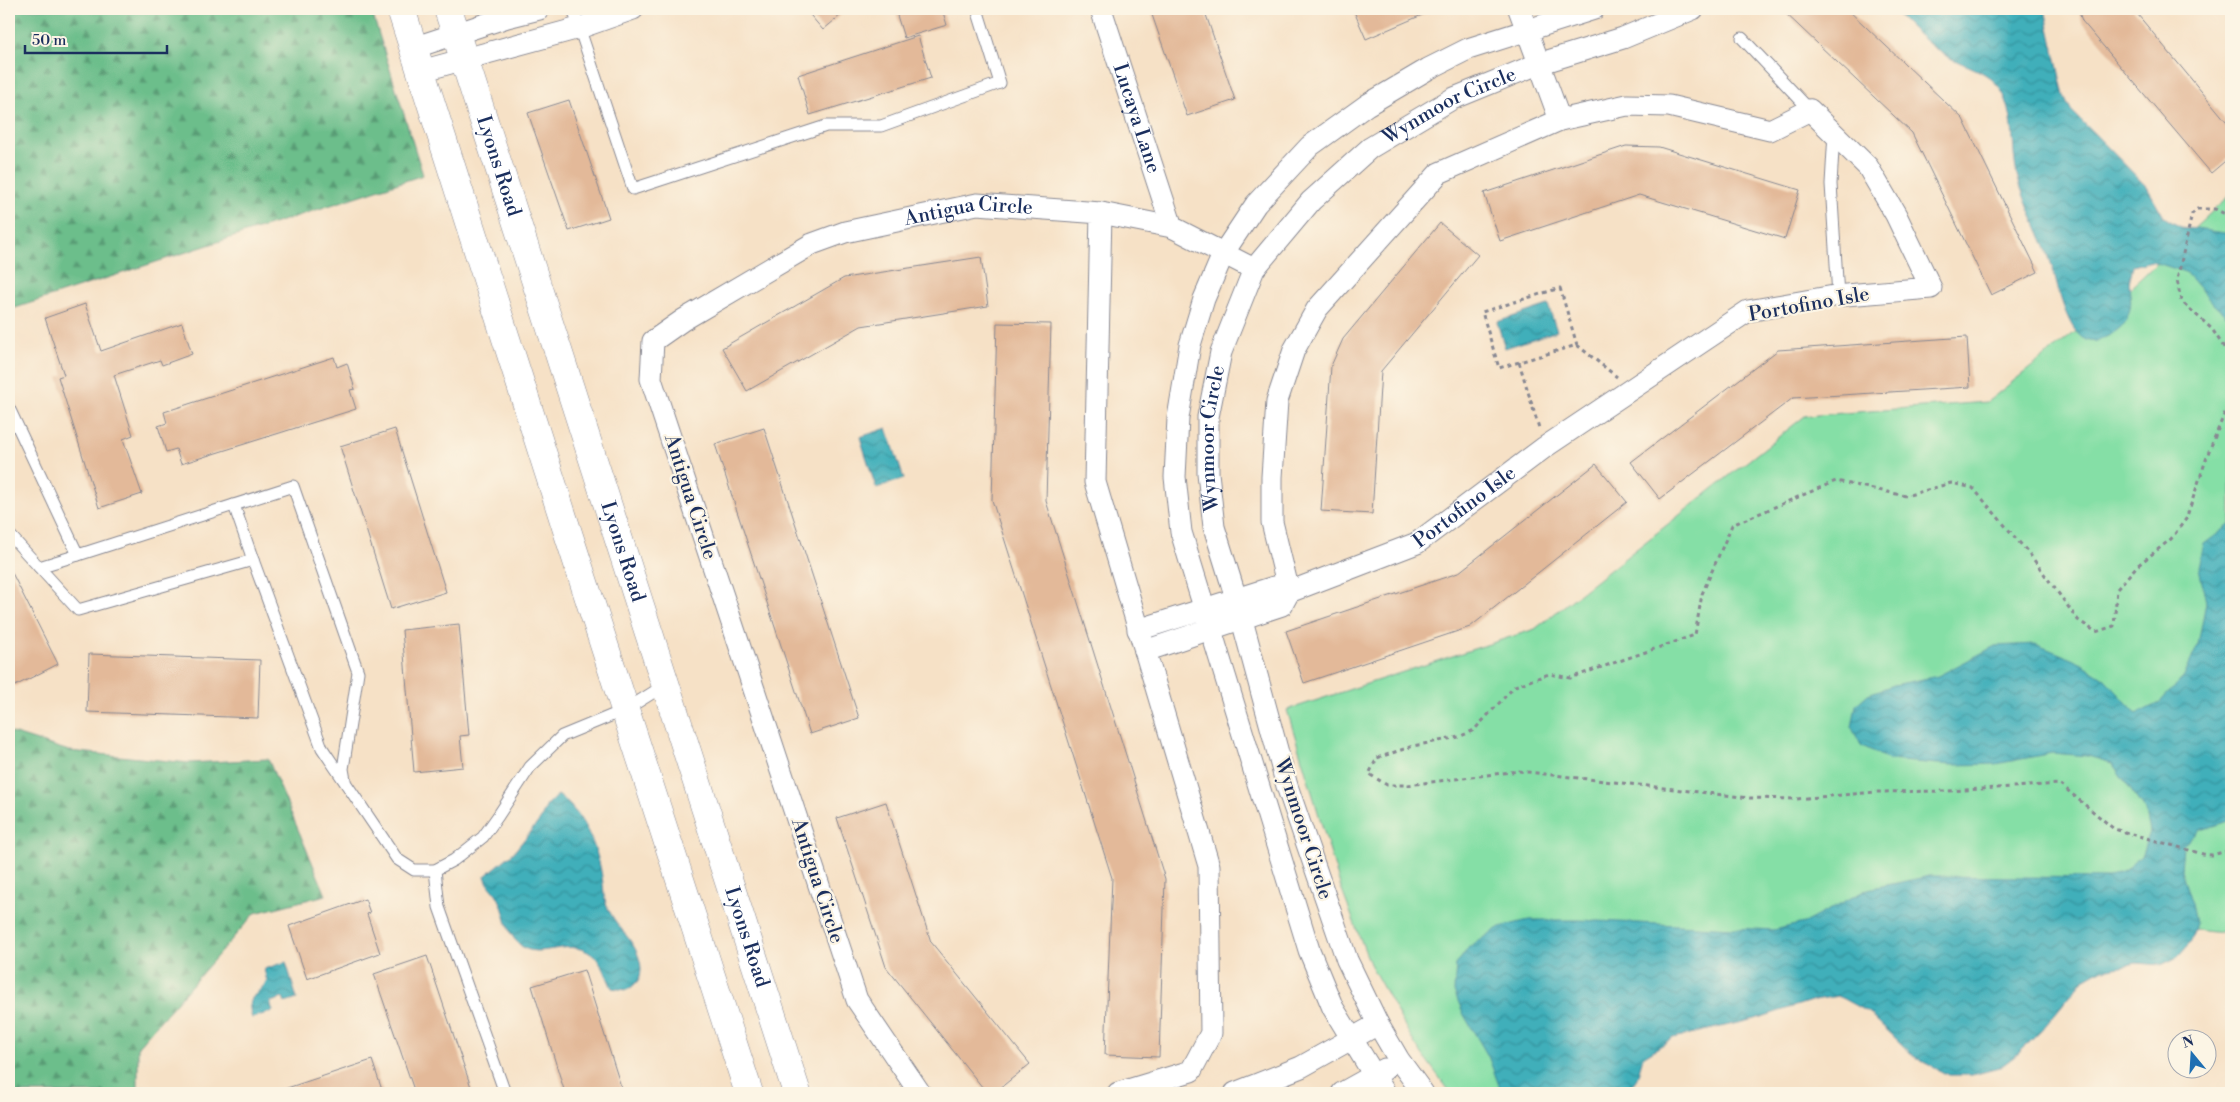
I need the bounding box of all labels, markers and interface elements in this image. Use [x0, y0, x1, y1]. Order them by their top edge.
scale bar [25, 22, 168, 54]
text: 50 m [32, 31, 66, 50]
street label: Lucaya Lane [1107, 60, 1166, 176]
street label: Wynmoor Circle [1377, 62, 1520, 151]
street label: Lyons Road [471, 112, 527, 220]
street label: Antigua Circle [901, 192, 1034, 232]
street label: Portofino Isle [1747, 282, 1871, 328]
street label: Wynmoor Circle [1195, 363, 1231, 514]
street label: Antigua Circle [658, 430, 722, 563]
street label: Portofino Isle [1408, 461, 1521, 554]
street label: Lyons Road [595, 498, 651, 606]
street label: Wynmoor Circle [1268, 754, 1338, 903]
street label: Antigua Circle [785, 814, 849, 947]
street label: Lyons Road [719, 883, 775, 991]
north arrow [2168, 1030, 2218, 1080]
text: N [2180, 1032, 2196, 1053]

